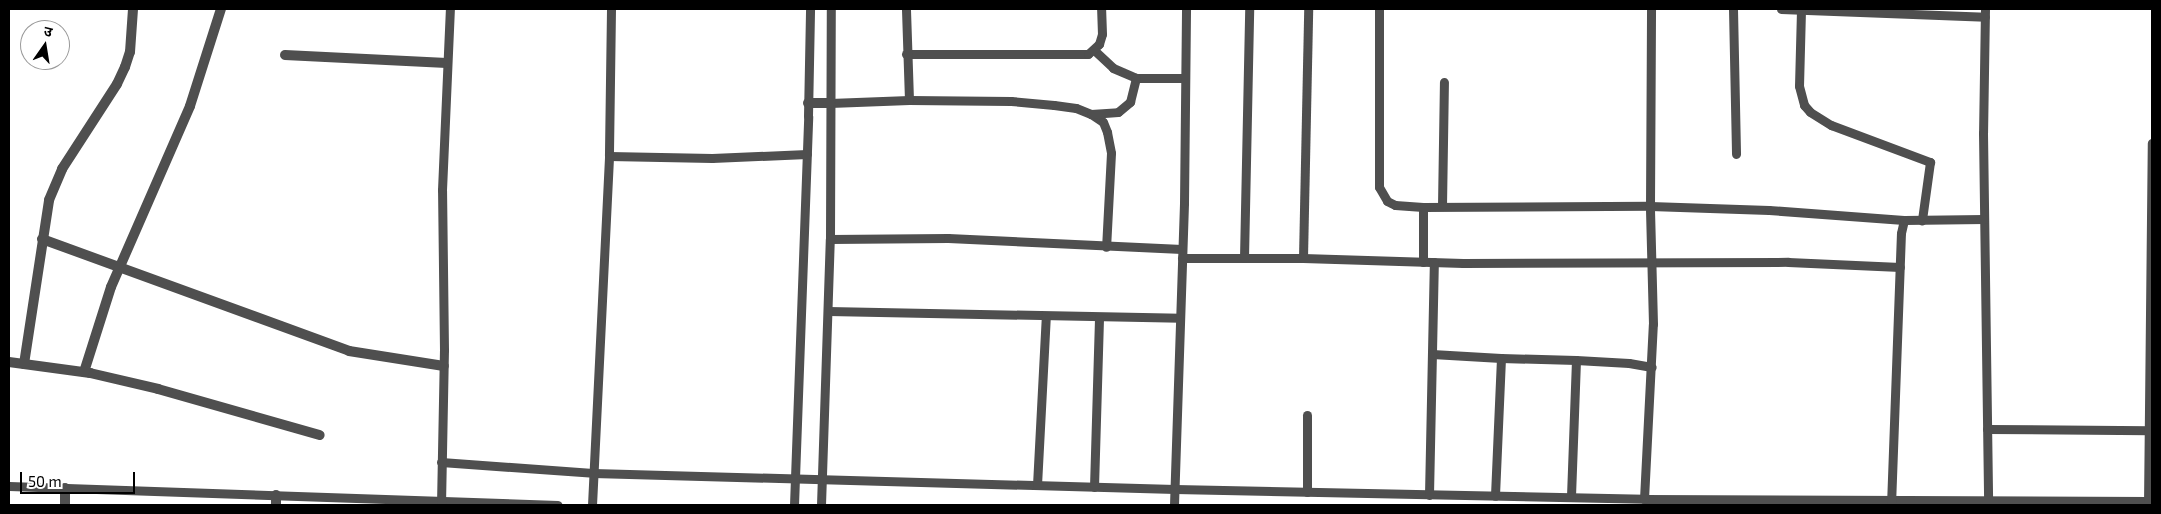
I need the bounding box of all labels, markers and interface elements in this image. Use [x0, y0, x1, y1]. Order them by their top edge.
north arrow [20, 20, 70, 70]
text: उ [42, 22, 54, 40]
scale bar [22, 462, 138, 494]
text: 50 m [28, 472, 62, 490]

